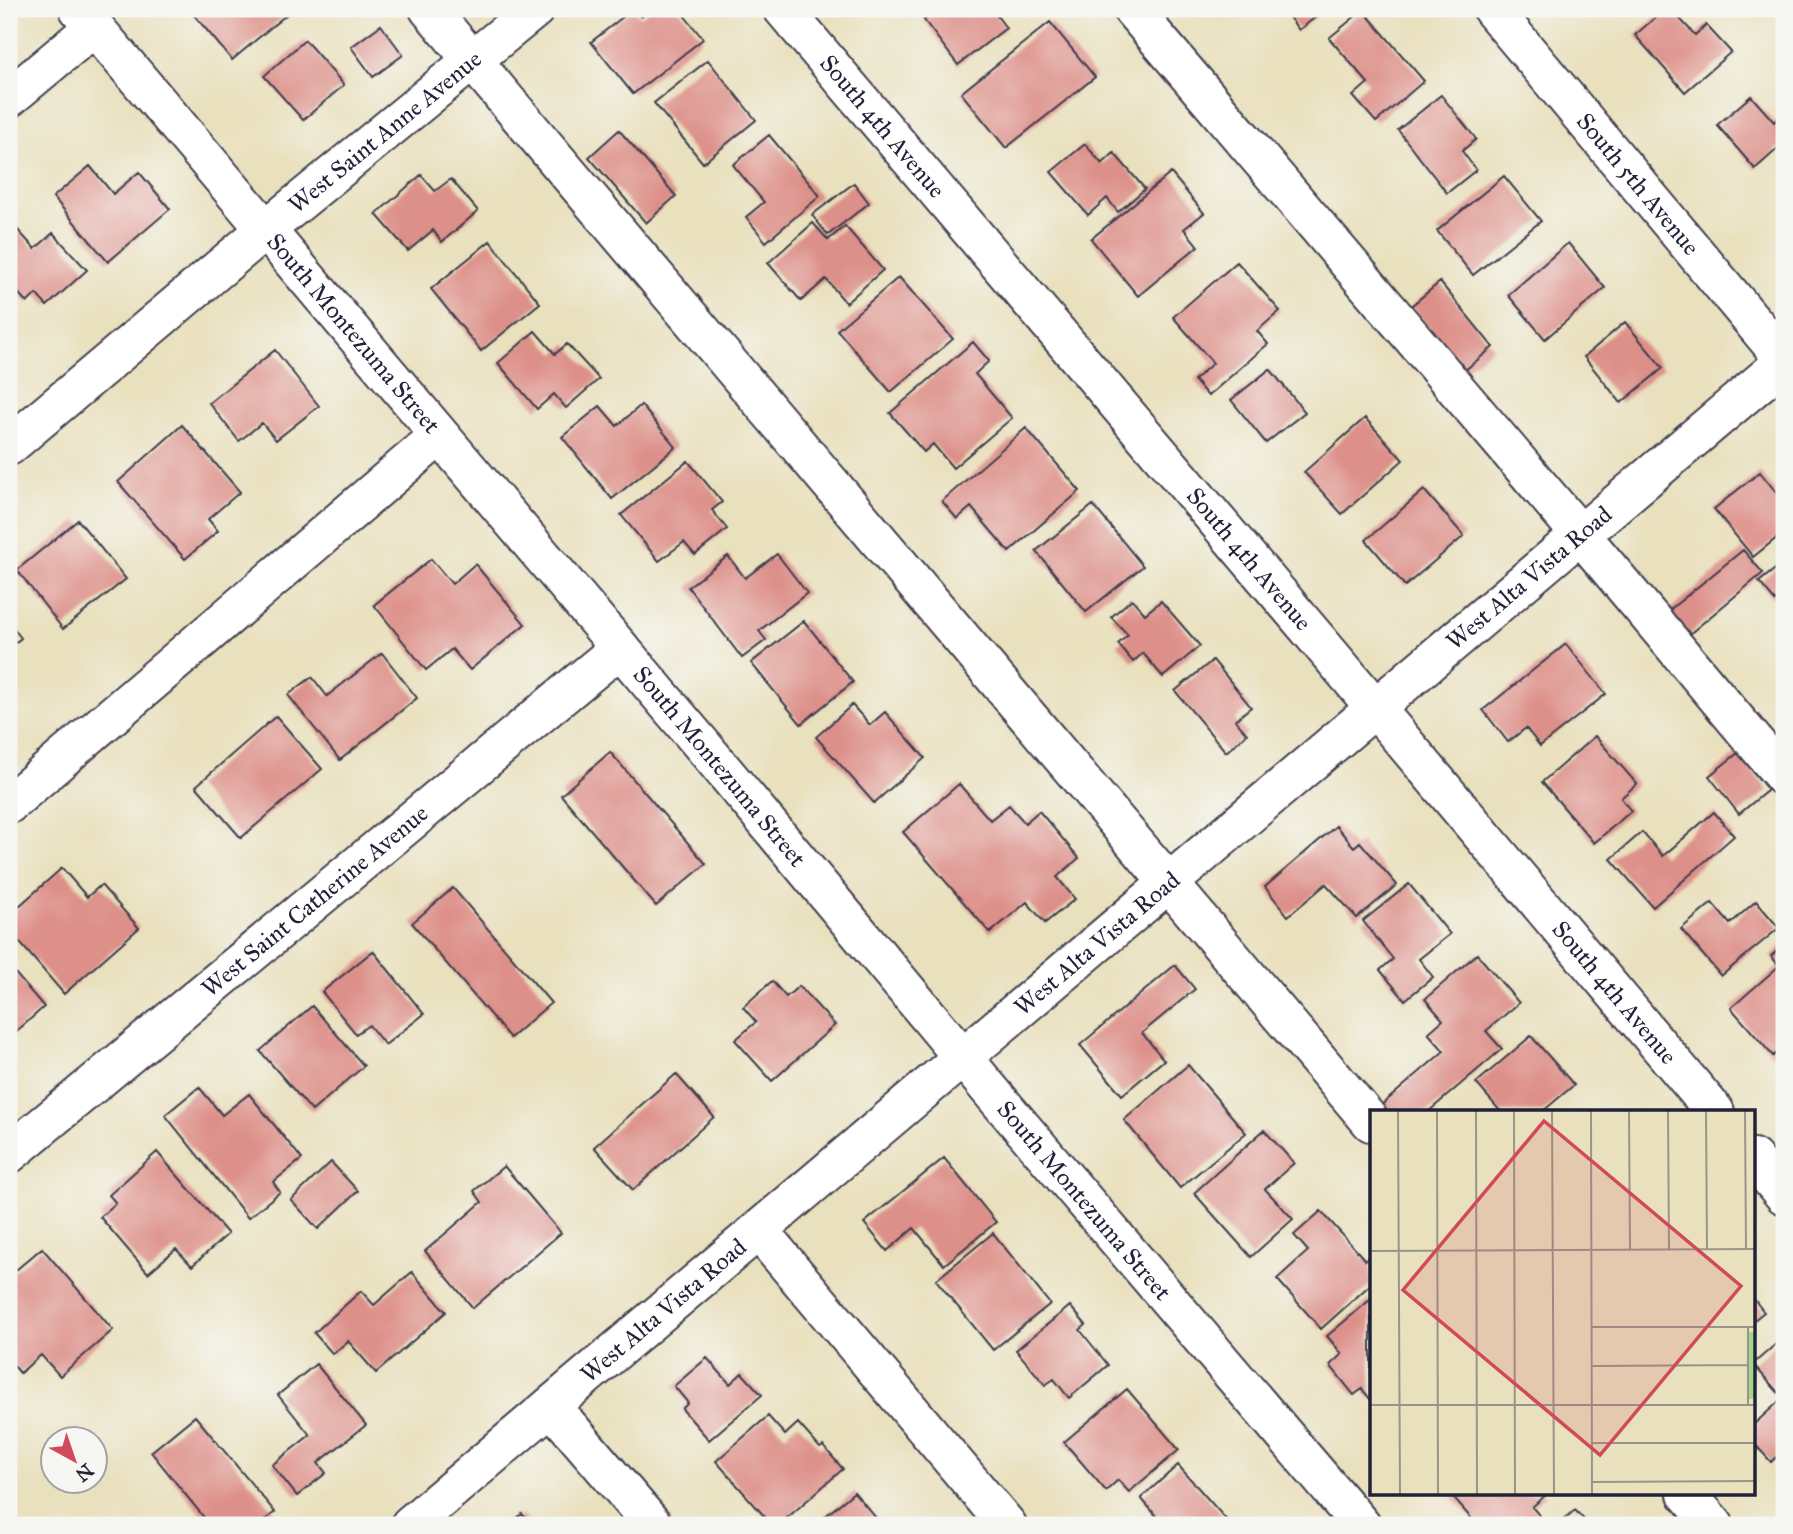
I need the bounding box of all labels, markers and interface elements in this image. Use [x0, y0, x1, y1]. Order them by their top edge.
street label: West Saint Anne Avenue [282, 44, 488, 220]
street label: South 4th Avenue [813, 49, 952, 204]
street label: South 5th Avenue [1570, 107, 1706, 261]
street label: South Montezuma Street [260, 227, 447, 440]
street label: South 4th Avenue [1180, 481, 1318, 637]
street label: West Alta Vista Road [1440, 499, 1618, 656]
street label: South Montezuma Street [627, 660, 813, 873]
street label: West Saint Catherine Avenue [195, 798, 434, 1003]
street label: West Alta Vista Road [1008, 865, 1186, 1022]
street label: South 4th Avenue [1546, 915, 1683, 1071]
street label: South Montezuma Street [991, 1095, 1178, 1307]
inset map [1370, 1110, 1755, 1496]
street label: West Alta Vista Road [574, 1232, 752, 1389]
north arrow [38, 1426, 108, 1496]
text: N [71, 1459, 98, 1487]

